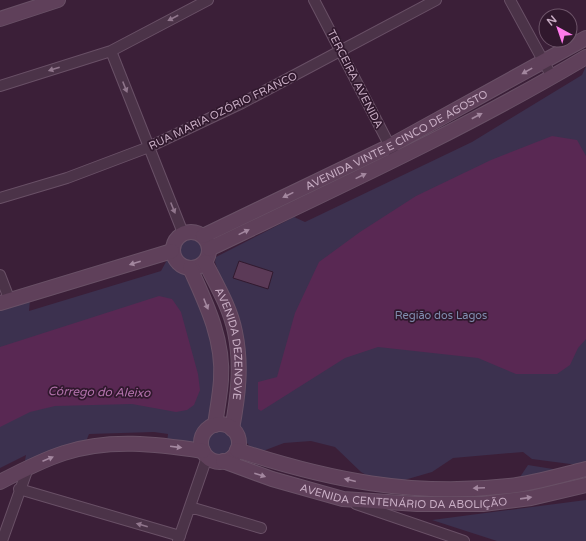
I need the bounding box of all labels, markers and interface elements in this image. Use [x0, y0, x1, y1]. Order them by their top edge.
north arrow [538, 8, 578, 48]
text: N [544, 13, 559, 29]
one-way arrow [167, 15, 179, 21]
street label: TERCEIRA AVENIDA [324, 28, 386, 130]
one-way arrow [48, 66, 60, 72]
one-way arrow [521, 67, 533, 74]
street label: RUA MARIA OZÓRIO FRANCO [146, 68, 299, 153]
one-way arrow [123, 81, 129, 93]
street label: AVENIDA VINTE E CINCO DE AGOSTO [303, 87, 490, 192]
one-way arrow [471, 113, 483, 120]
one-way arrow [356, 173, 367, 179]
one-way arrow [282, 192, 294, 198]
one-way arrow [171, 202, 177, 214]
one-way arrow [239, 229, 250, 235]
one-way arrow [129, 260, 141, 266]
street label: AVENIDA DEZENOVE [213, 285, 245, 401]
one-way arrow [203, 298, 209, 309]
park label: Região dos Lagos [395, 309, 487, 322]
water label: Córrego do Aleixo [48, 384, 151, 400]
one-way arrow [169, 444, 182, 450]
one-way arrow [42, 456, 54, 462]
one-way arrow [254, 472, 266, 478]
one-way arrow [344, 477, 356, 483]
street label: AVENIDA CENTENÁRIO DA ABOLIÇÃO [299, 481, 508, 511]
one-way arrow [473, 485, 485, 492]
one-way arrow [520, 495, 532, 501]
one-way arrow [136, 522, 148, 528]

